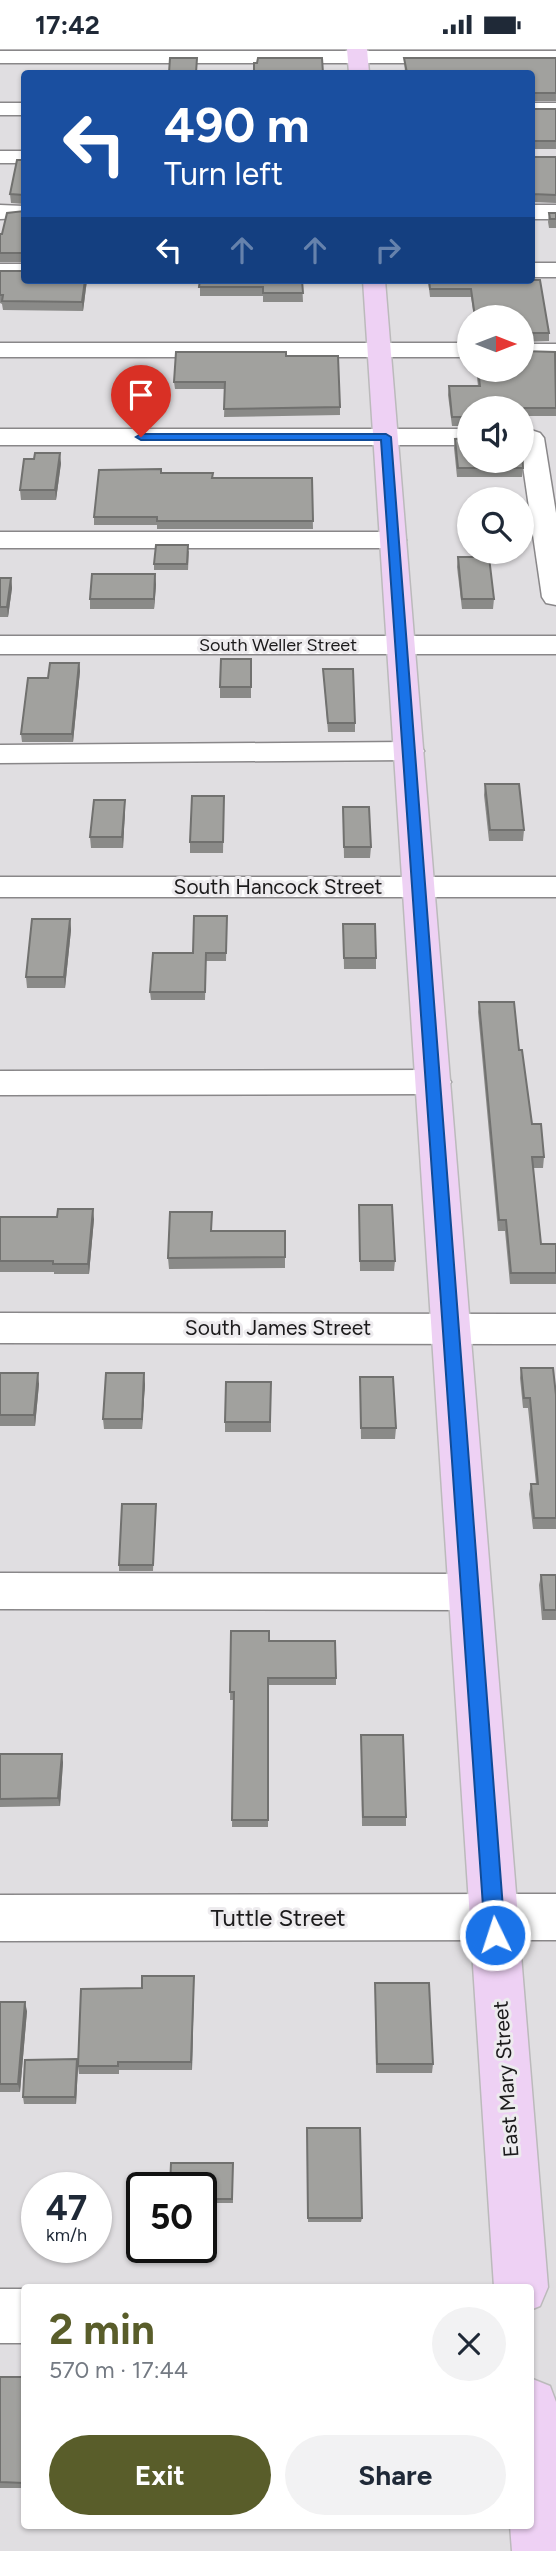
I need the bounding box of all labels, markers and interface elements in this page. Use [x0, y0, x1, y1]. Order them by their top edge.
text: 17:42 [35, 9, 100, 41]
text: 490 m [164, 95, 310, 154]
icon: left [49, 98, 140, 189]
text: Turn left [164, 155, 283, 193]
icon: left [150, 231, 188, 269]
icon: ahead [223, 231, 261, 269]
icon: ahead [296, 231, 334, 269]
icon: right [369, 231, 407, 269]
north arrow [457, 305, 534, 381]
map controls [457, 305, 534, 564]
pin [111, 365, 171, 437]
icon: arrive [122, 376, 160, 414]
button: sound [457, 396, 534, 473]
button: search [457, 487, 534, 564]
street label: South Weller Street [199, 634, 357, 656]
street label: South Hancock Street [174, 874, 383, 899]
street label: South James Street [185, 1315, 371, 1340]
position arrow [458, 1898, 532, 1972]
street label: Tuttle Street [210, 1903, 346, 1932]
street label: East Mary Street [488, 2000, 523, 2158]
speed limit sign: 50 [126, 2172, 217, 2263]
text: 47 [46, 2187, 87, 2229]
text: km/h [46, 2224, 87, 2246]
text: 2 min [49, 2304, 155, 2355]
button: close [432, 2307, 506, 2381]
text: 570 m · 17:44 [49, 2356, 188, 2384]
button: Exit [49, 2435, 271, 2515]
button: Share [285, 2435, 506, 2515]

